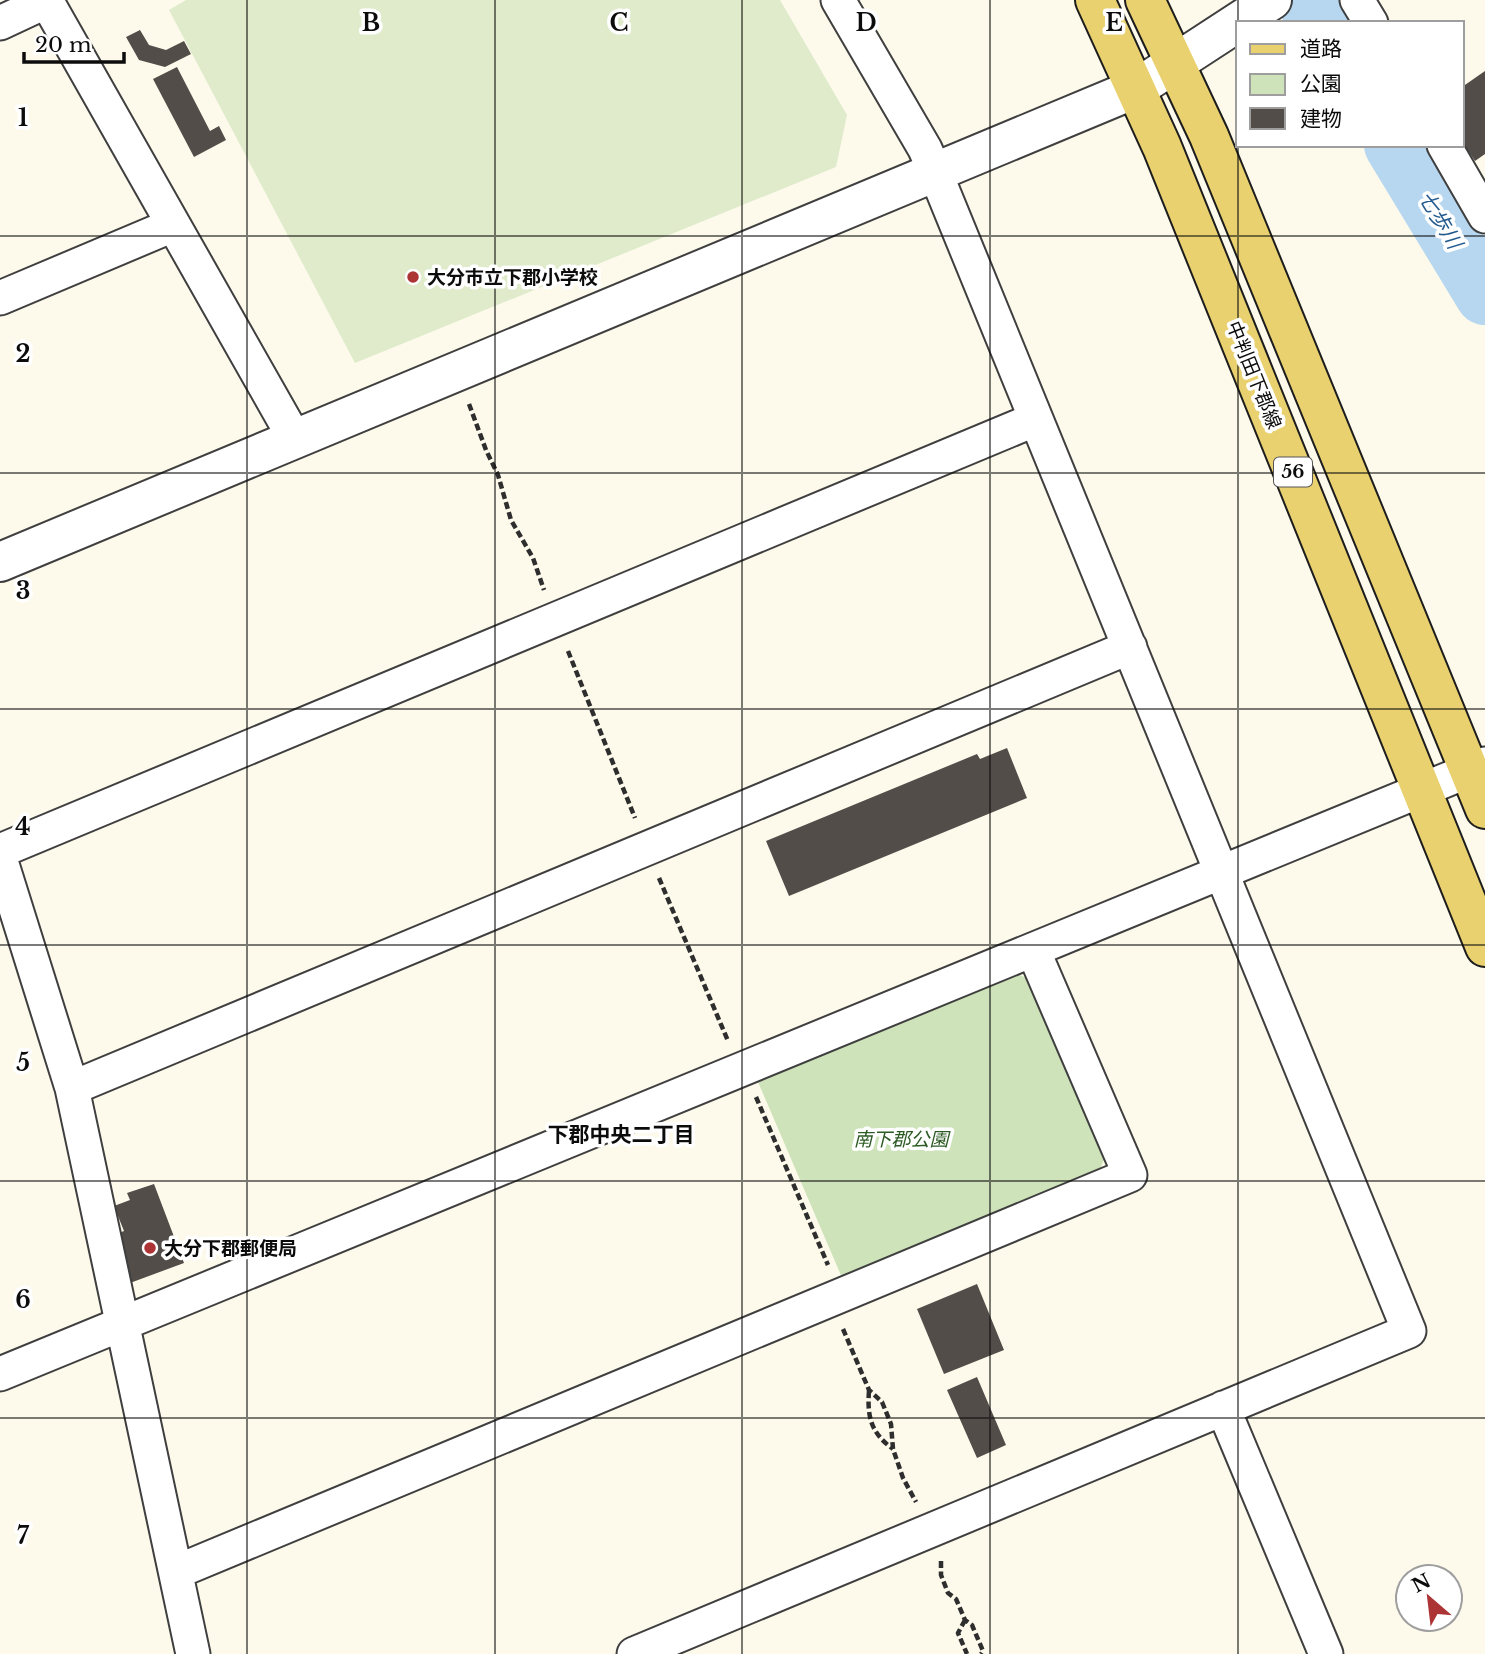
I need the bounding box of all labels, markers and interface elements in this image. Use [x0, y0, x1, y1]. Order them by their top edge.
text: B [362, 9, 380, 37]
text: C [610, 9, 628, 37]
text: D [855, 9, 877, 37]
text: E [1105, 9, 1123, 37]
scale bar [24, 21, 124, 65]
legend [1236, 21, 1464, 147]
text: 20 m [35, 32, 92, 58]
text: 道路 [1300, 36, 1342, 62]
text: 公園 [1300, 71, 1342, 97]
text: 1 [18, 104, 28, 132]
text: 建物 [1300, 106, 1342, 132]
water label: 七歩川 [1413, 186, 1468, 255]
place label: 大分市立下郡小学校 [427, 266, 598, 289]
marker: 大分市立下郡小学校 [405, 269, 421, 285]
street label: 中判田下郡線 [1222, 318, 1286, 432]
text: 2 [16, 340, 30, 368]
road number: 56 [1274, 458, 1312, 486]
text: 3 [16, 577, 30, 605]
text: 4 [15, 813, 31, 841]
text: 5 [16, 1049, 30, 1077]
district label: 下郡中央二丁目 [548, 1122, 695, 1148]
park label: 南下郡公園 [853, 1128, 951, 1151]
place label: 大分下郡郵便局 [164, 1237, 297, 1260]
marker: 大分下郡郵便局 [142, 1240, 158, 1256]
text: 6 [15, 1286, 31, 1314]
text: 7 [17, 1522, 30, 1550]
north arrow [1394, 1563, 1464, 1633]
text: N [1408, 1569, 1435, 1598]

